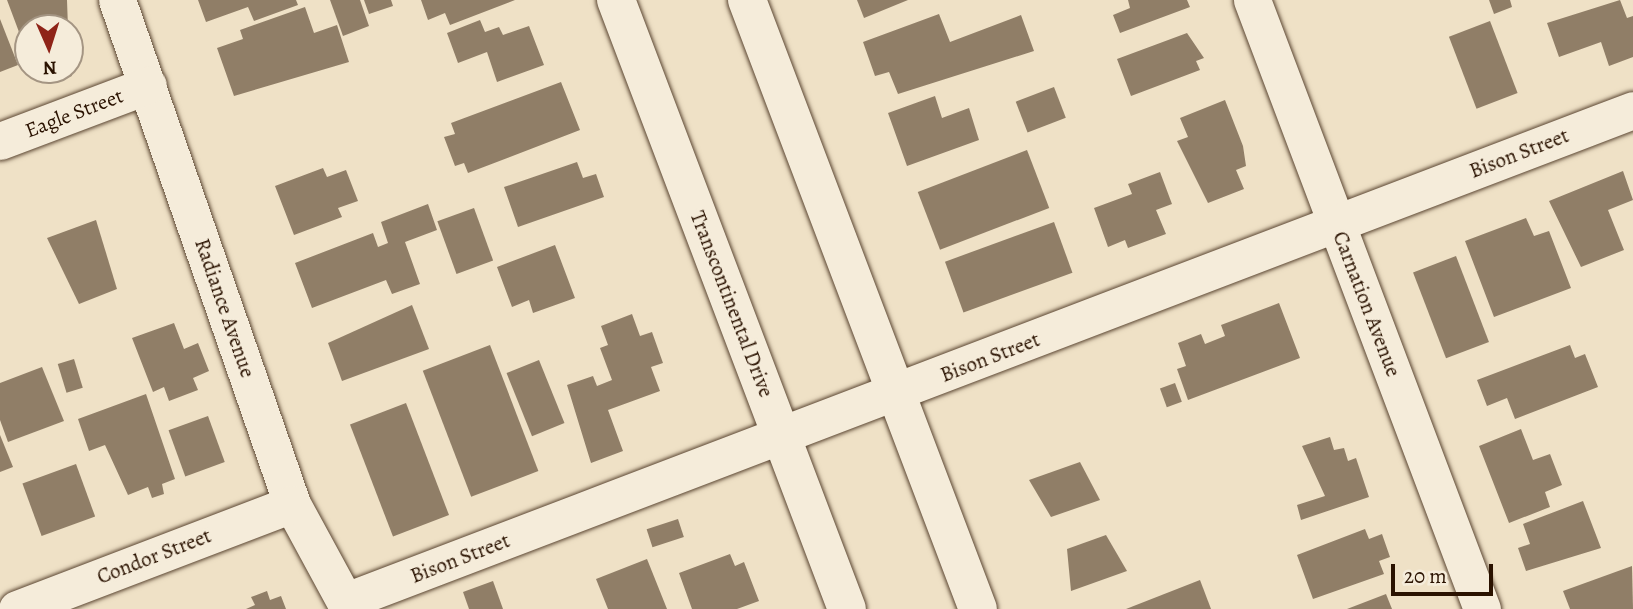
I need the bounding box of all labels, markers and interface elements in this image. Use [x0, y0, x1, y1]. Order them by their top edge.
north arrow [14, 14, 84, 84]
text: N [42, 55, 58, 81]
street label: Eagle Street [22, 83, 126, 143]
street label: Bison Street [1466, 123, 1572, 183]
street label: Transcontinental Drive [685, 207, 779, 401]
street label: Carnation Avenue [1328, 228, 1406, 380]
street label: Radiance Avenue [189, 235, 261, 381]
street label: Bison Street [937, 327, 1043, 387]
street label: Condor Street [93, 523, 215, 589]
street label: Bison Street [407, 528, 513, 588]
scale bar [1395, 550, 1496, 594]
text: 20 m [1404, 562, 1447, 590]

